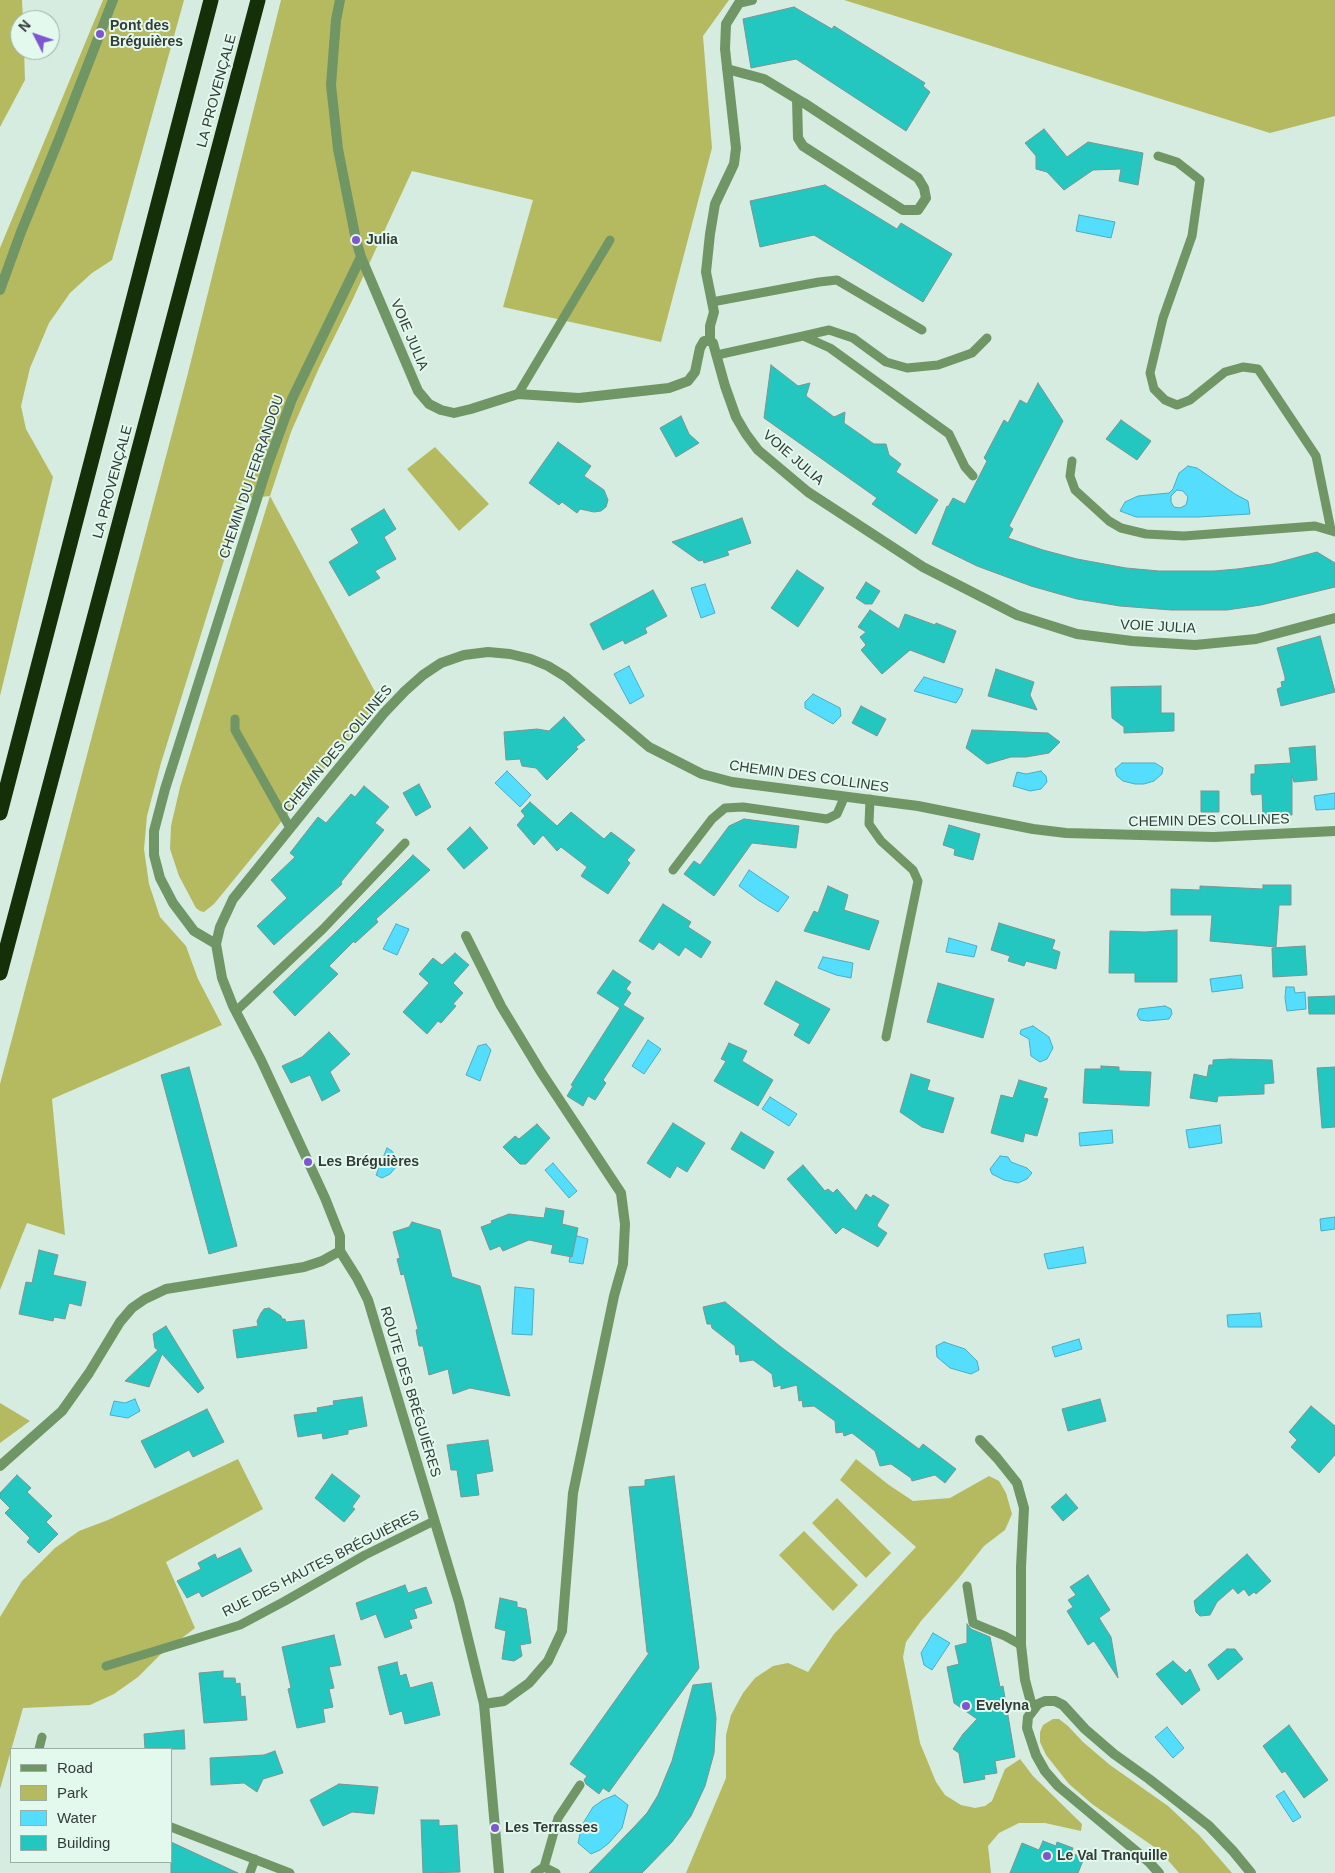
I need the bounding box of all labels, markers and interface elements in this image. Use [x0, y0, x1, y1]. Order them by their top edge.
north arrow [10, 10, 60, 60]
text: N [15, 17, 34, 35]
place label: Pont des Bréguières [110, 18, 183, 50]
marker: Pont des Bréguières [94, 28, 106, 40]
street label: LA PROVENÇALE [194, 32, 240, 150]
place label: Julia [366, 232, 398, 248]
marker: Julia [350, 234, 362, 246]
street label: VOIE JULIA [387, 297, 431, 373]
street label: CHEMIN DU FERRANDOU [216, 393, 288, 561]
street label: LA PROVENÇALE [90, 423, 136, 541]
street label: VOIE JULIA [759, 427, 827, 489]
street label: VOIE JULIA [1120, 617, 1196, 637]
street label: CHEMIN DES COLLINES [280, 682, 396, 816]
street label: CHEMIN DES COLLINES [728, 757, 890, 797]
street label: CHEMIN DES COLLINES [1128, 811, 1290, 831]
place label: Les Bréguières [318, 1154, 419, 1170]
marker: Les Bréguières [302, 1156, 314, 1168]
street label: ROUTE DES BRÉGUIÈRES [376, 1305, 444, 1479]
street label: RUE DES HAUTES BRÉGUIÈRES [220, 1507, 422, 1621]
place label: Evelyna [976, 1698, 1029, 1714]
marker: Evelyna [960, 1700, 972, 1712]
legend [10, 1748, 172, 1863]
text: Road [57, 1759, 93, 1776]
text: Park [57, 1784, 88, 1801]
text: Water [57, 1809, 96, 1826]
place label: Les Terrasses [505, 1820, 598, 1836]
marker: Les Terrasses [489, 1822, 501, 1834]
text: Building [57, 1834, 110, 1851]
place label: Le Val Tranquille [1057, 1848, 1167, 1864]
marker: Le Val Tranquille [1041, 1850, 1053, 1862]

